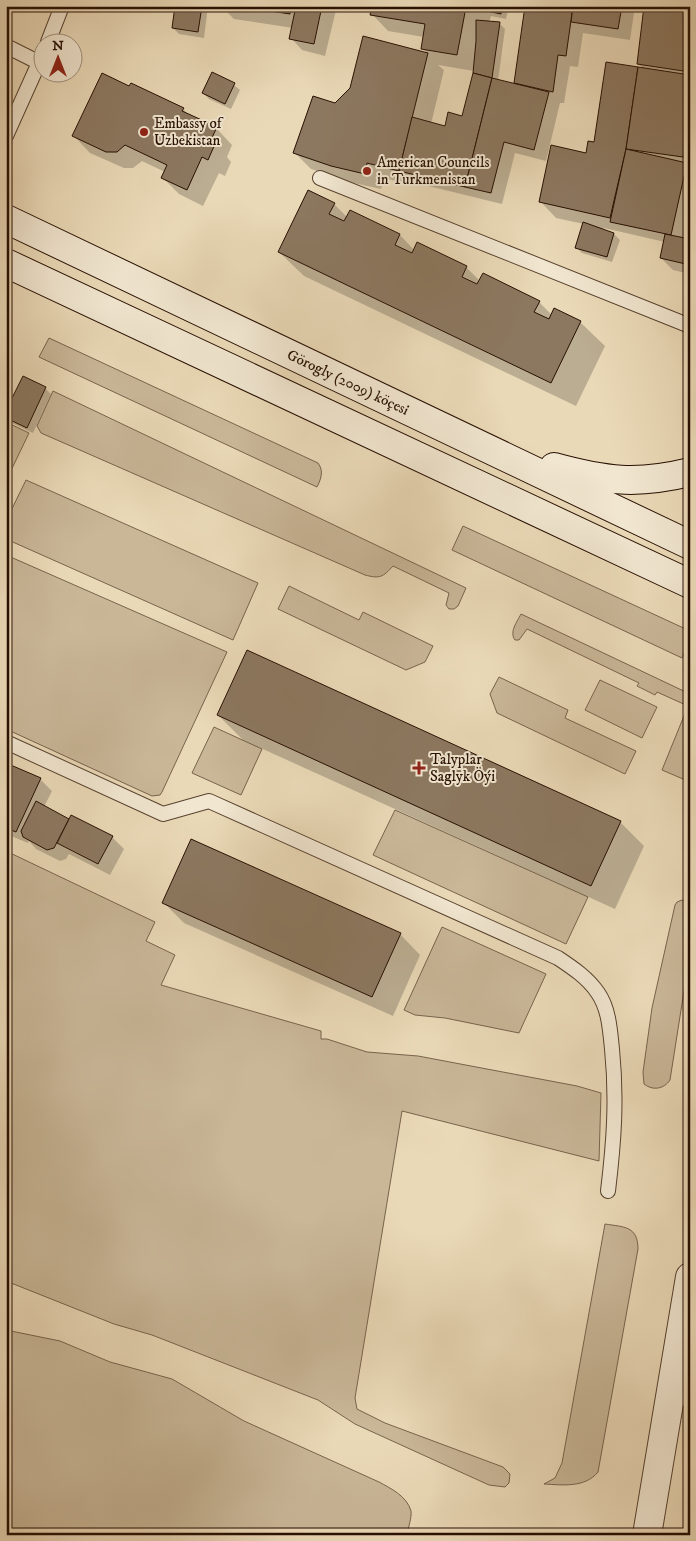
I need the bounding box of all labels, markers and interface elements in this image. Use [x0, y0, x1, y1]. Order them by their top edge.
north arrow [32, 32, 82, 82]
text: N [52, 37, 64, 55]
place label: Embassy of Uzbekistan [154, 114, 224, 150]
marker: Embassy of Uzbekistan [138, 126, 150, 138]
place label: American Councils in Turkmenistan [377, 153, 489, 189]
marker: American Councils in Turkmenistan [361, 165, 373, 177]
street label: Görogly (2009) köçesi [284, 345, 412, 420]
place label: Talyplar Saglyk Öýi [430, 750, 495, 786]
marker: Talyplar Saglyk Öýi [412, 761, 426, 775]

